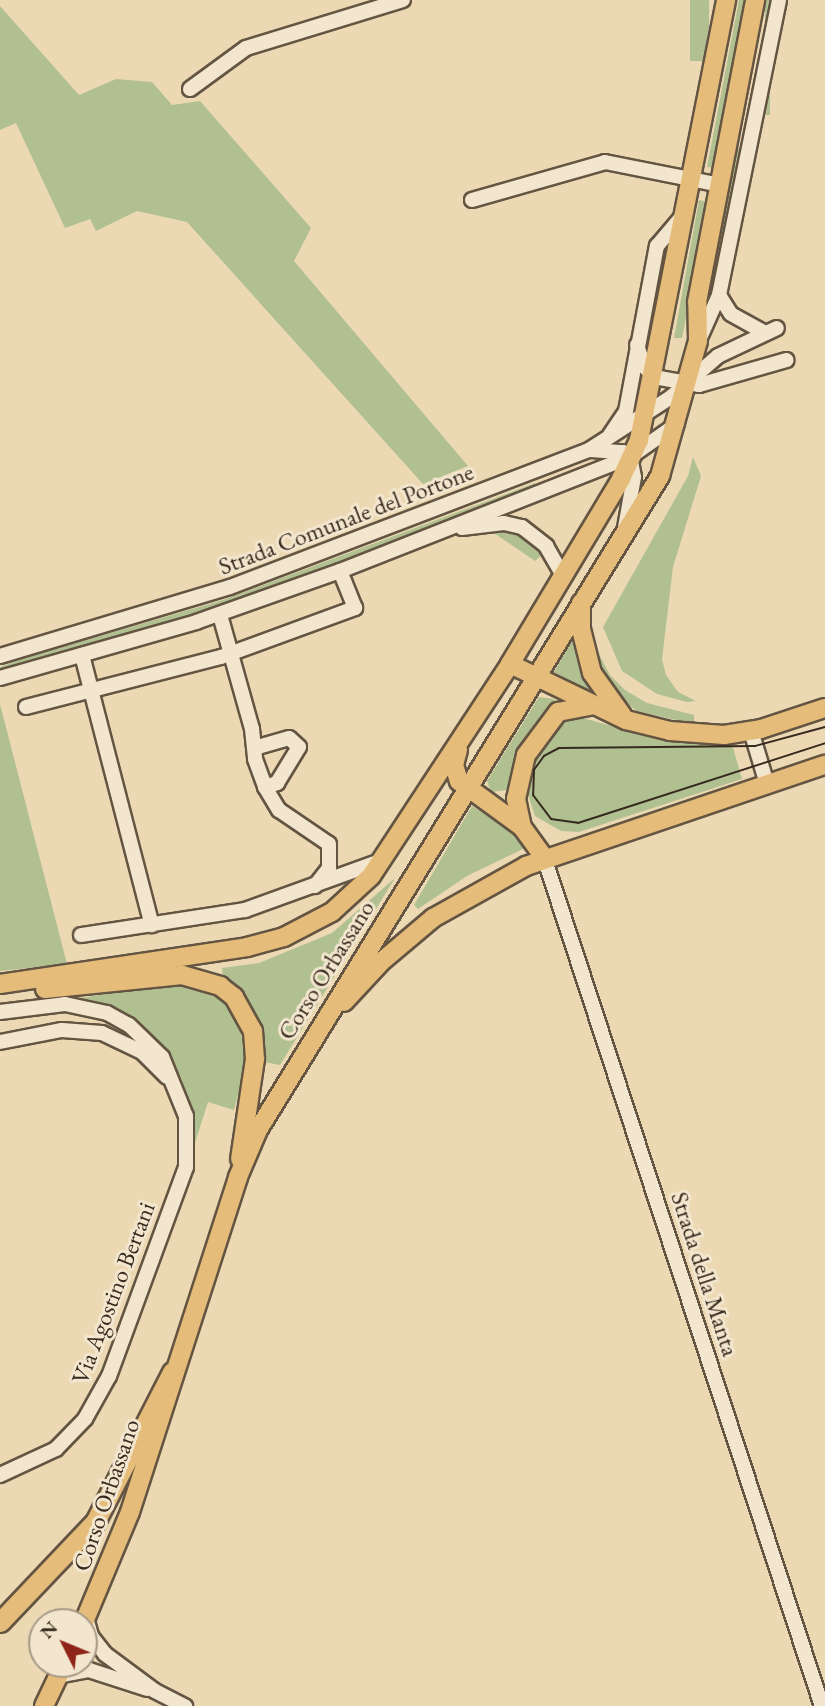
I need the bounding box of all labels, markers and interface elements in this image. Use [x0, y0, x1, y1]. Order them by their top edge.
street label: Strada Comunale del Portone [214, 457, 478, 581]
street label: Corso Orbassano [272, 895, 380, 1045]
street label: Strada della Manta [665, 1188, 745, 1360]
street label: Via Agostino Bertani [65, 1198, 161, 1388]
street label: Corso Orbassano [67, 1415, 145, 1575]
north arrow [28, 1608, 98, 1678]
text: N [34, 1616, 63, 1644]

